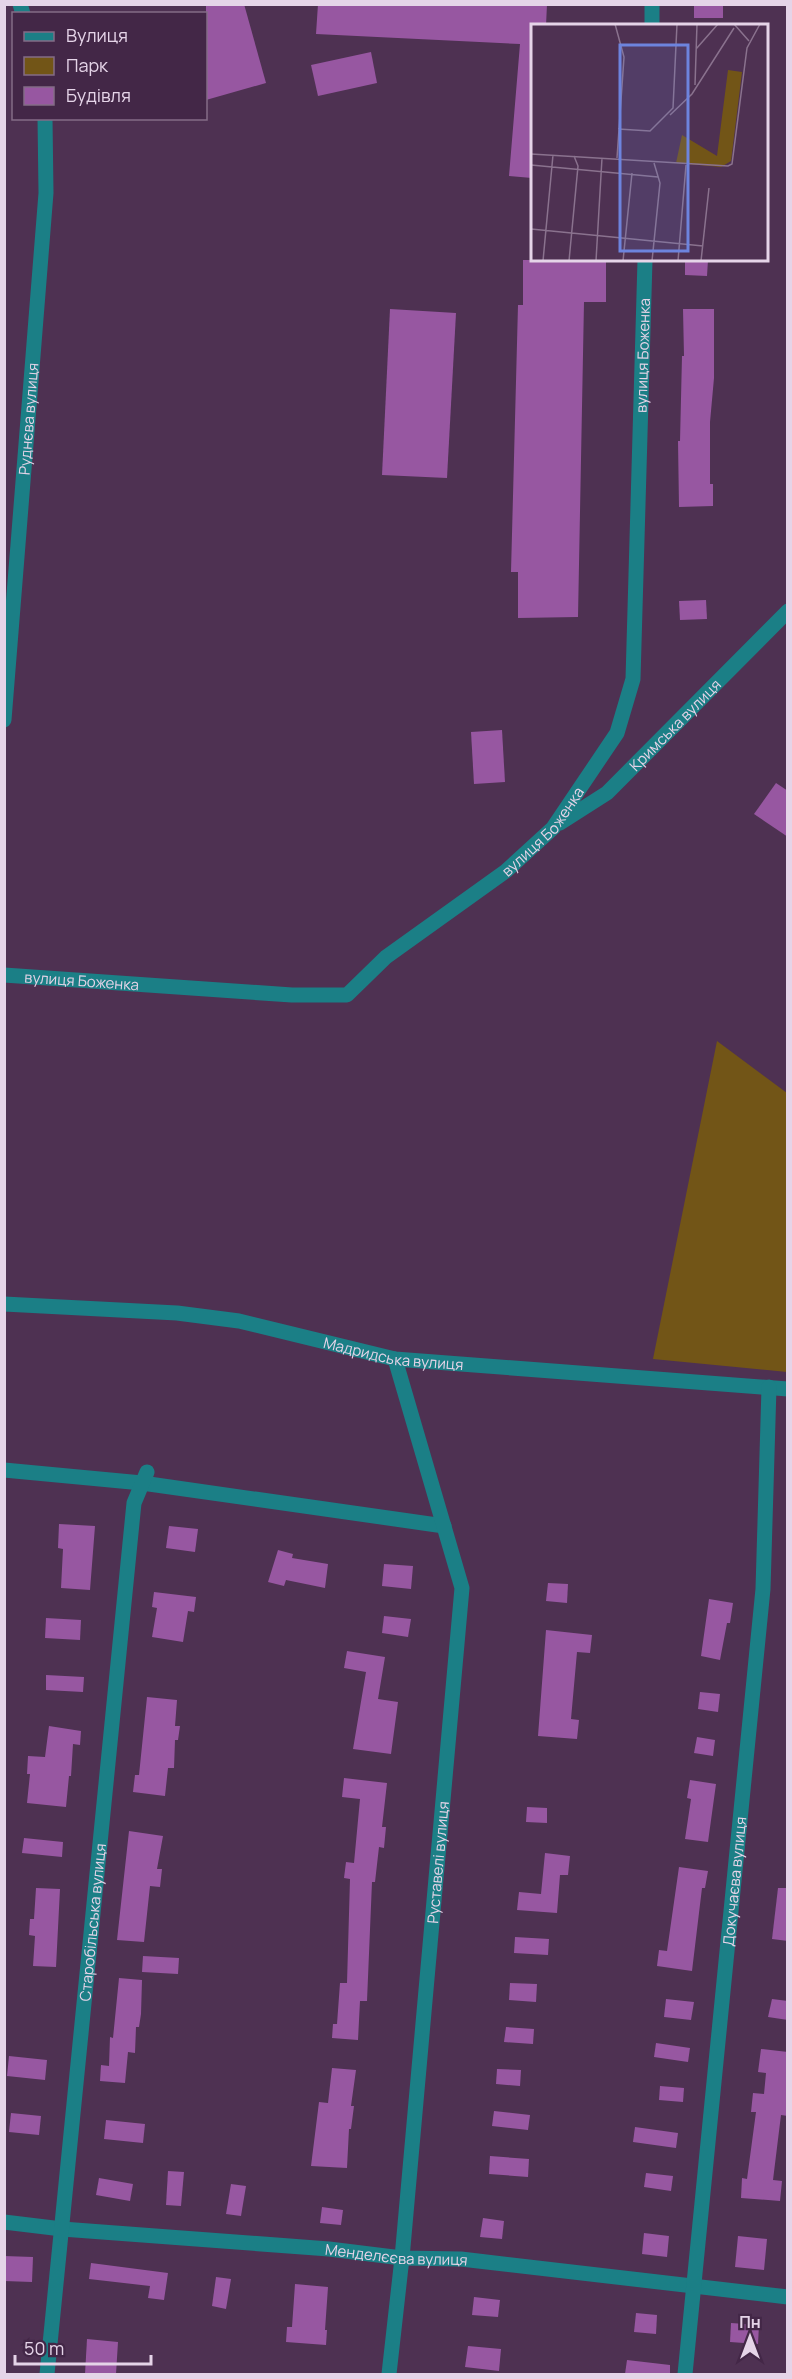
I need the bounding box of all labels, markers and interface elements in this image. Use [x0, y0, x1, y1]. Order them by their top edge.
legend [12, 12, 207, 120]
text: Вулиця [66, 23, 128, 47]
inset map [531, 24, 768, 261]
text: Парк [66, 53, 109, 77]
text: Будівля [66, 83, 131, 107]
street label: вулиця Боженка [630, 298, 654, 413]
street label: Руднєва вулиця [13, 362, 43, 476]
street label: Кримська вулиця [624, 674, 725, 776]
street label: вулиця Боженка [497, 782, 588, 881]
street label: вулиця Боженка [24, 966, 140, 995]
street label: Мадридська вулиця [321, 1331, 464, 1375]
street label: Руставелі вулиця [421, 1800, 453, 1924]
street label: Докучаєва вулиця [717, 1816, 751, 1947]
street label: Старобільська вулиця [74, 1842, 110, 2002]
street label: Менделєєва вулиця [324, 2238, 469, 2270]
north arrow [720, 2307, 780, 2367]
text: Пн [739, 2311, 761, 2333]
scale bar [15, 2328, 152, 2366]
text: 50 m [24, 2336, 64, 2360]

